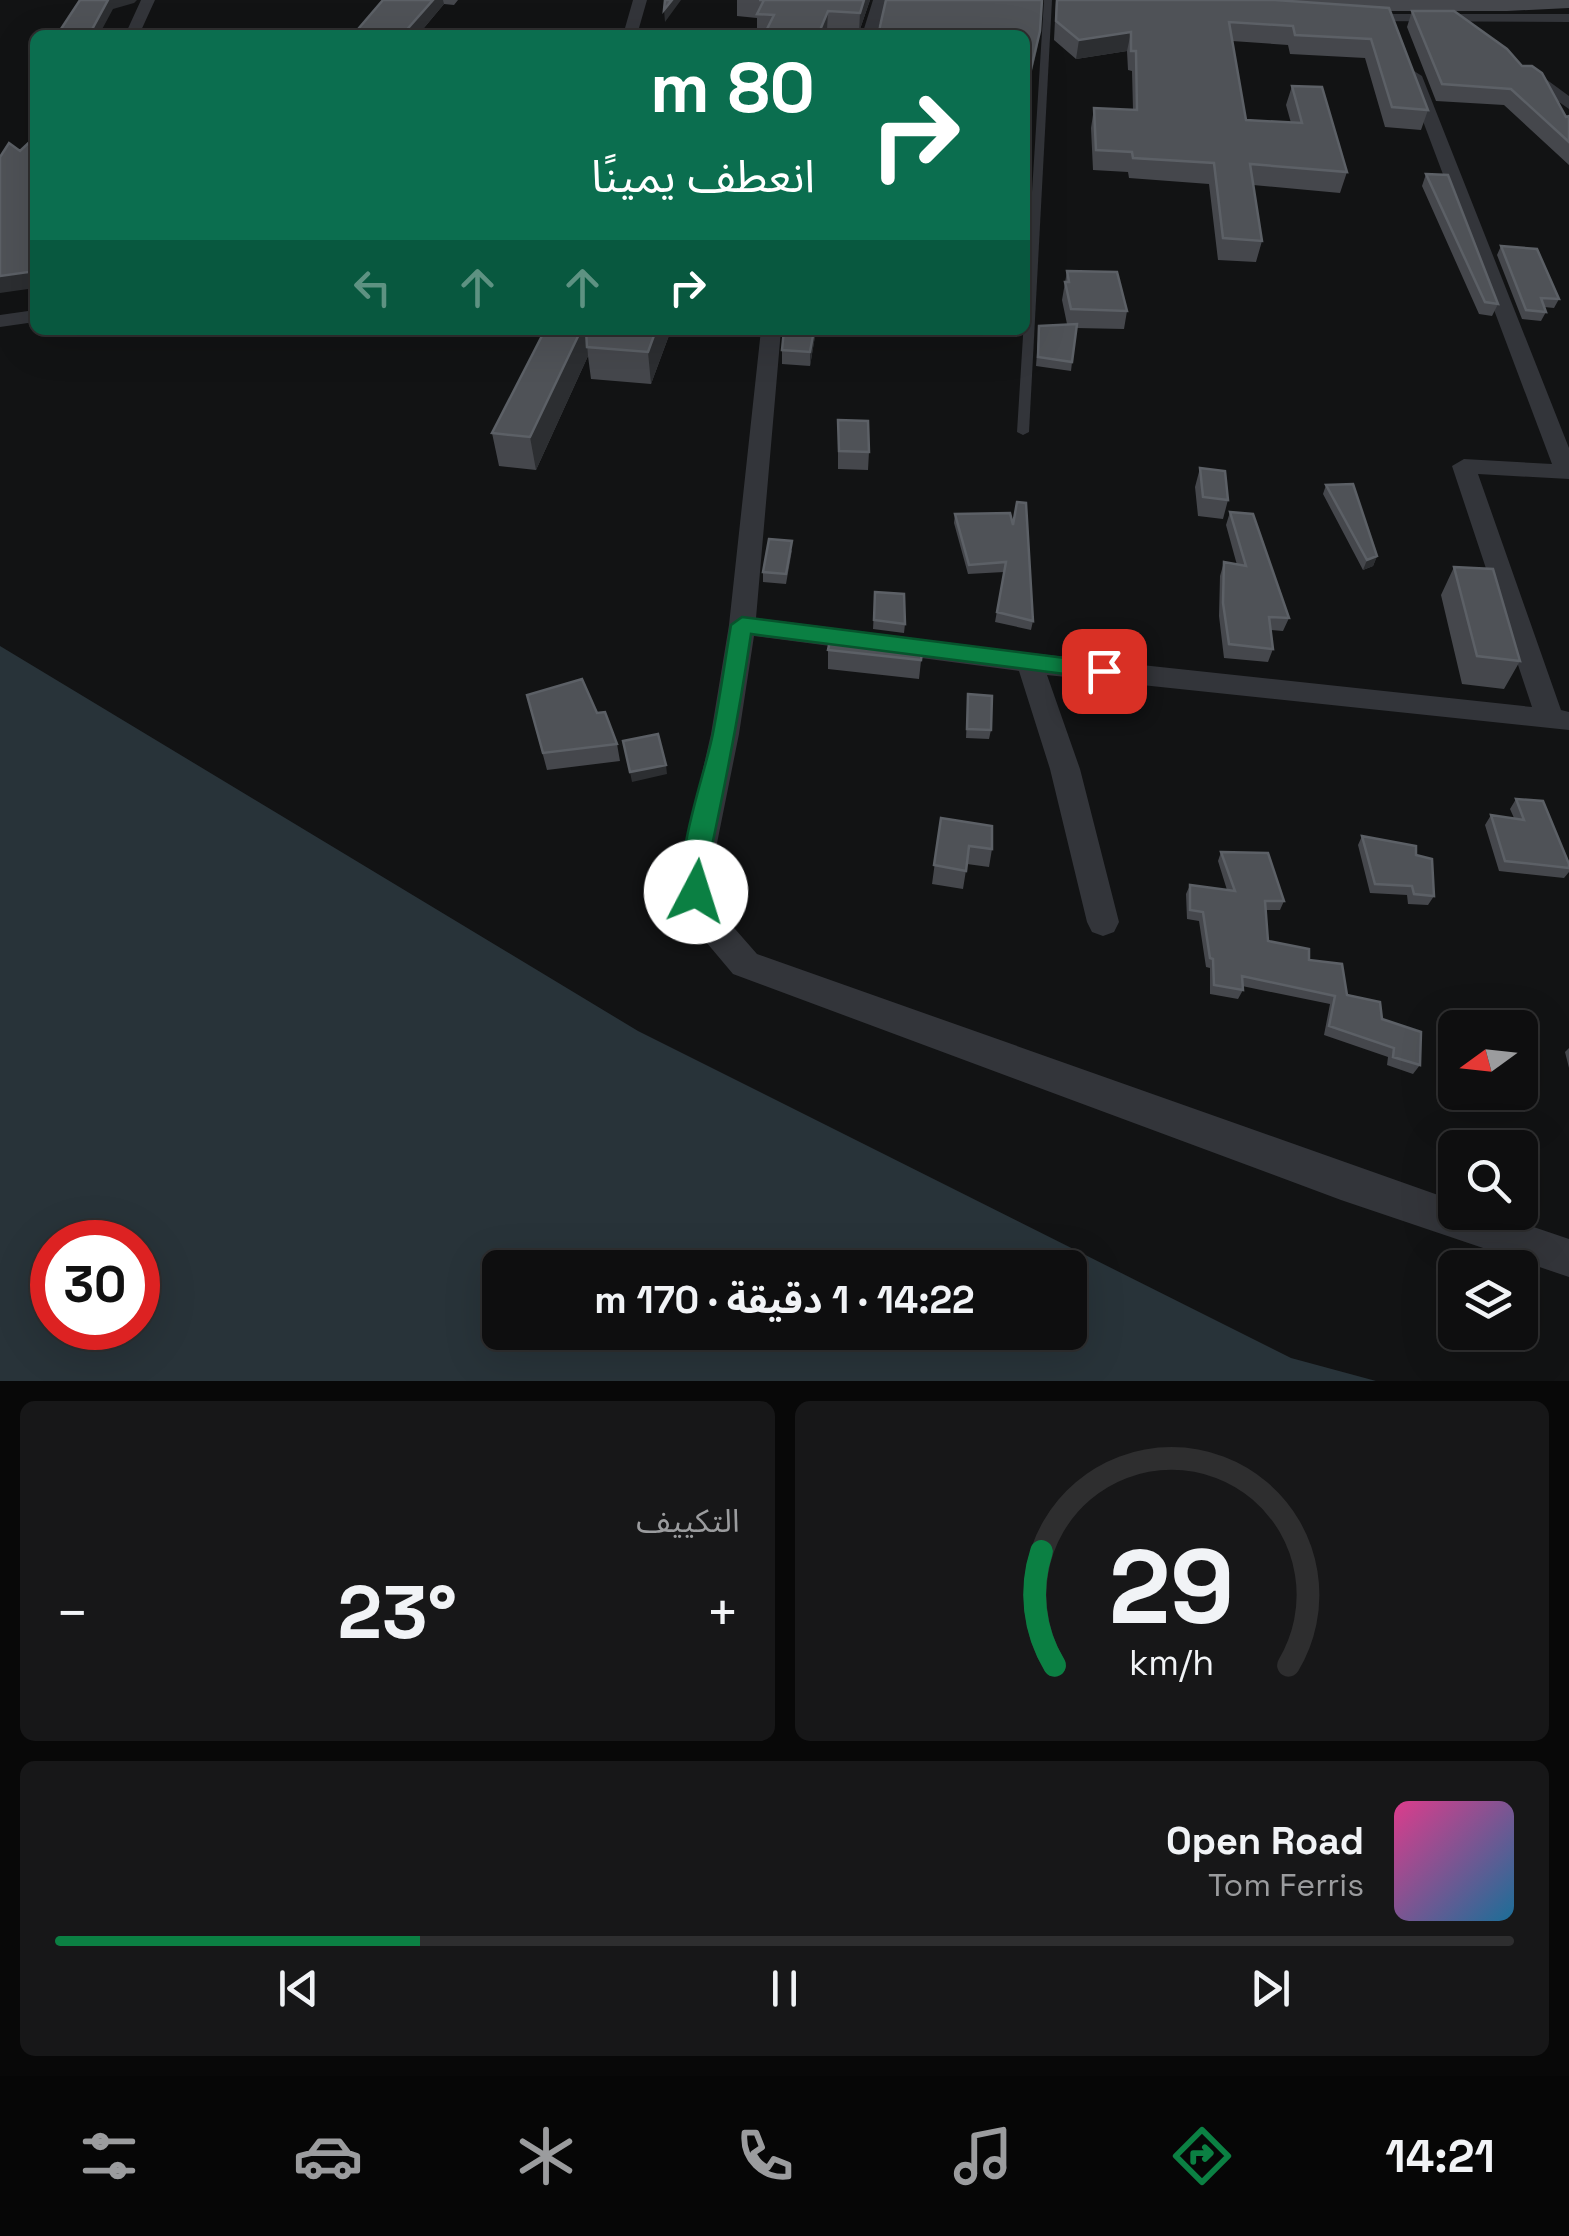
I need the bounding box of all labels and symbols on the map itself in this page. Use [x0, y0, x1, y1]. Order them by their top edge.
pin [1062, 629, 1147, 714]
position arrow [644, 840, 748, 944]
north arrow [1438, 1010, 1538, 1110]
speed limit sign: 30 [30, 1220, 160, 1350]

